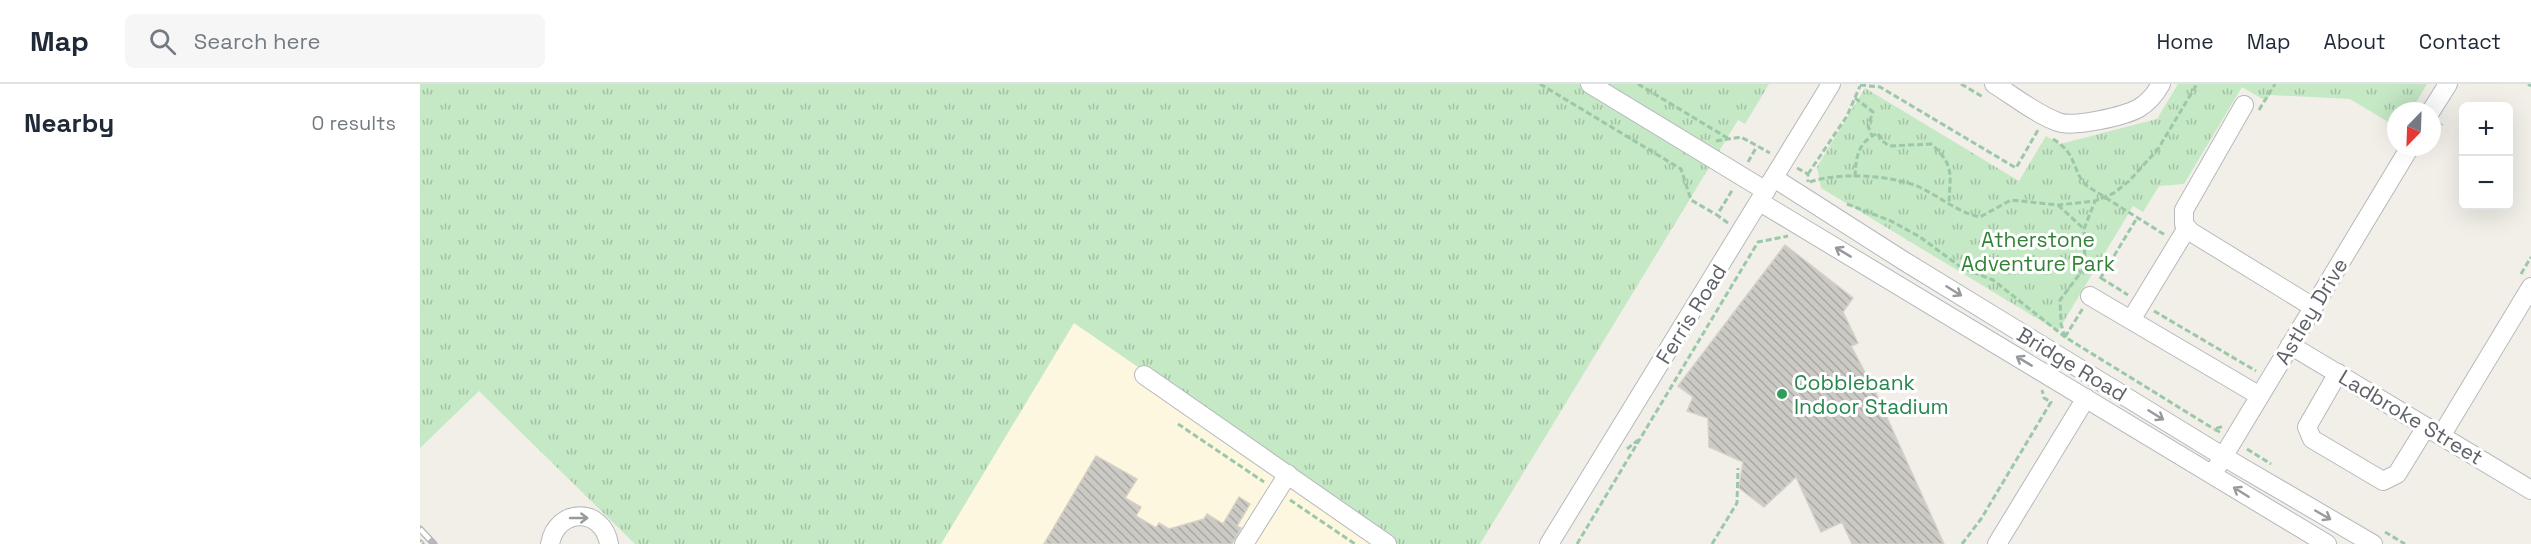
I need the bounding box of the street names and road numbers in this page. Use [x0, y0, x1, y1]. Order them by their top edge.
street label: Astley Drive [2269, 253, 2353, 369]
street label: Ferris Road [1650, 259, 1732, 369]
street label: Bridge Road [2012, 321, 2132, 407]
street label: Ladbroke Street [2334, 363, 2488, 471]

